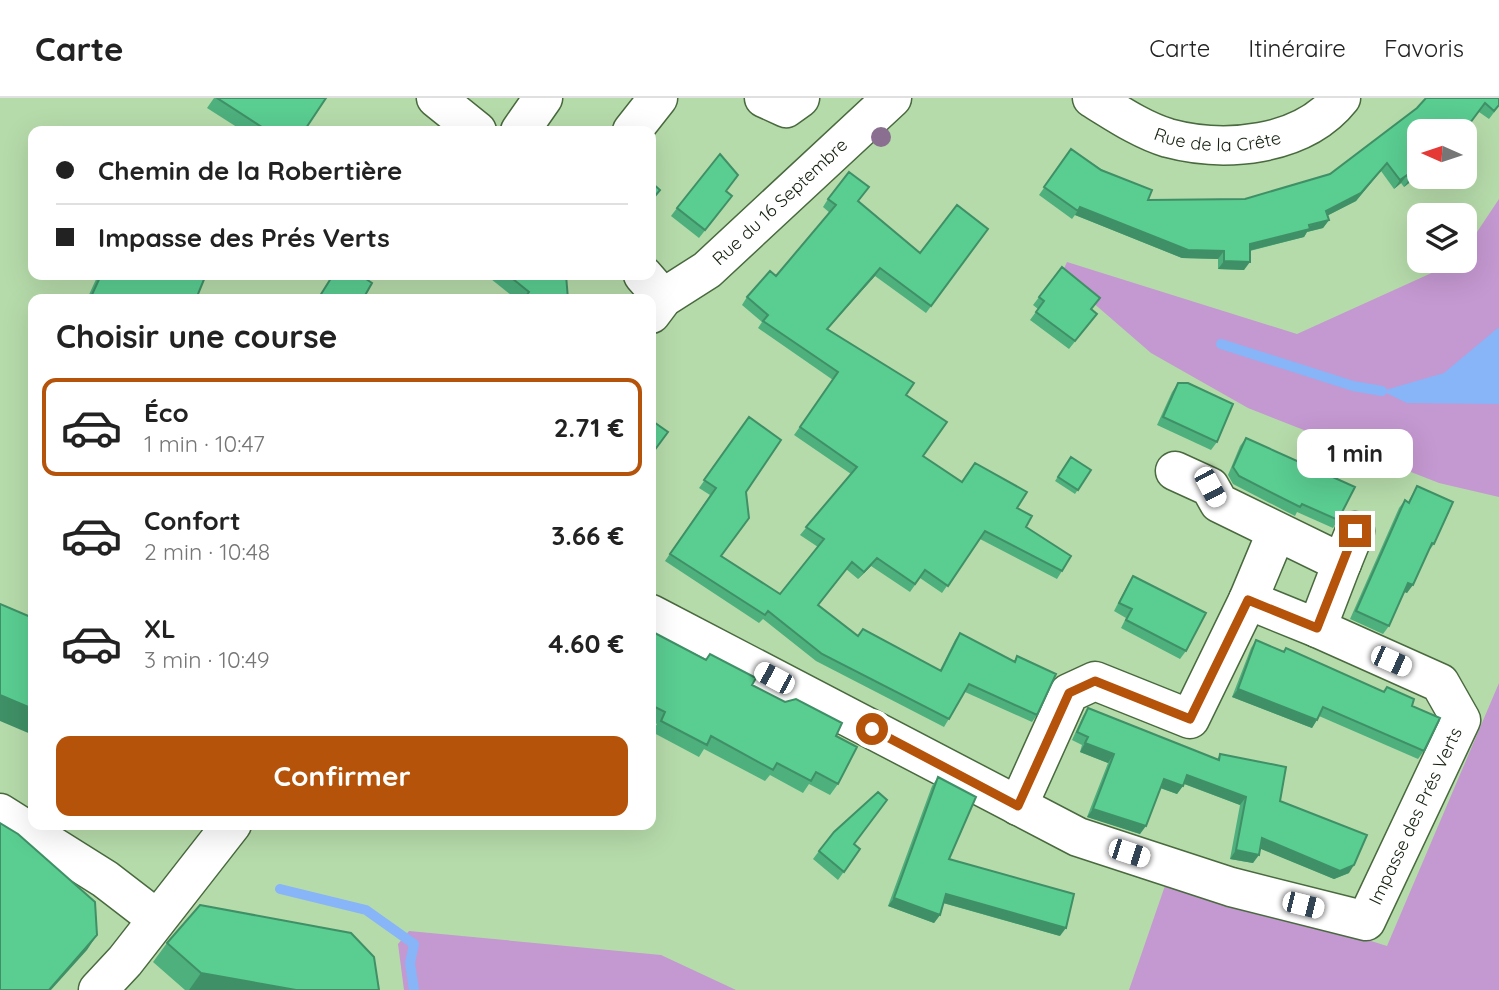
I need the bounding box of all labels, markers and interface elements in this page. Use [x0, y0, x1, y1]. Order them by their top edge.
text: Carte [35, 28, 124, 69]
text: Carte [1149, 33, 1210, 63]
text: Itinéraire [1248, 33, 1346, 63]
text: Favoris [1384, 33, 1464, 63]
north arrow [1407, 119, 1477, 189]
map controls [1407, 119, 1477, 273]
street label: Rue de la Crête [1151, 122, 1283, 156]
street label: Rue du 16 Septembre [707, 133, 852, 270]
text: Chemin de la Robertière [98, 154, 402, 187]
button: layers [1407, 203, 1477, 273]
text: Impasse des Prés Verts [98, 221, 390, 254]
text: Choisir une course [56, 316, 337, 356]
icon: car [60, 396, 123, 459]
text: Éco [144, 396, 189, 429]
text: 2.71 € [554, 411, 624, 444]
text: 1 min · 10:47 [144, 429, 265, 458]
callout: 1 min [1297, 430, 1413, 478]
text: 1 min [1327, 439, 1383, 468]
car [1191, 464, 1230, 510]
icon: car [60, 504, 123, 567]
text: Confort [144, 504, 241, 537]
route end [1339, 515, 1371, 547]
text: 3.66 € [551, 519, 624, 552]
text: 2 min · 10:48 [144, 537, 270, 566]
icon: car [60, 612, 123, 675]
text: XL [144, 612, 176, 645]
text: 4.60 € [548, 627, 624, 660]
car [1368, 643, 1415, 679]
text: 3 min · 10:49 [144, 645, 270, 674]
car [751, 659, 798, 697]
route start [856, 713, 888, 745]
street label: Impasse des Prés Verts [1363, 723, 1467, 908]
button: Confirmer [56, 736, 628, 816]
car [1106, 837, 1153, 869]
car [1281, 890, 1326, 920]

